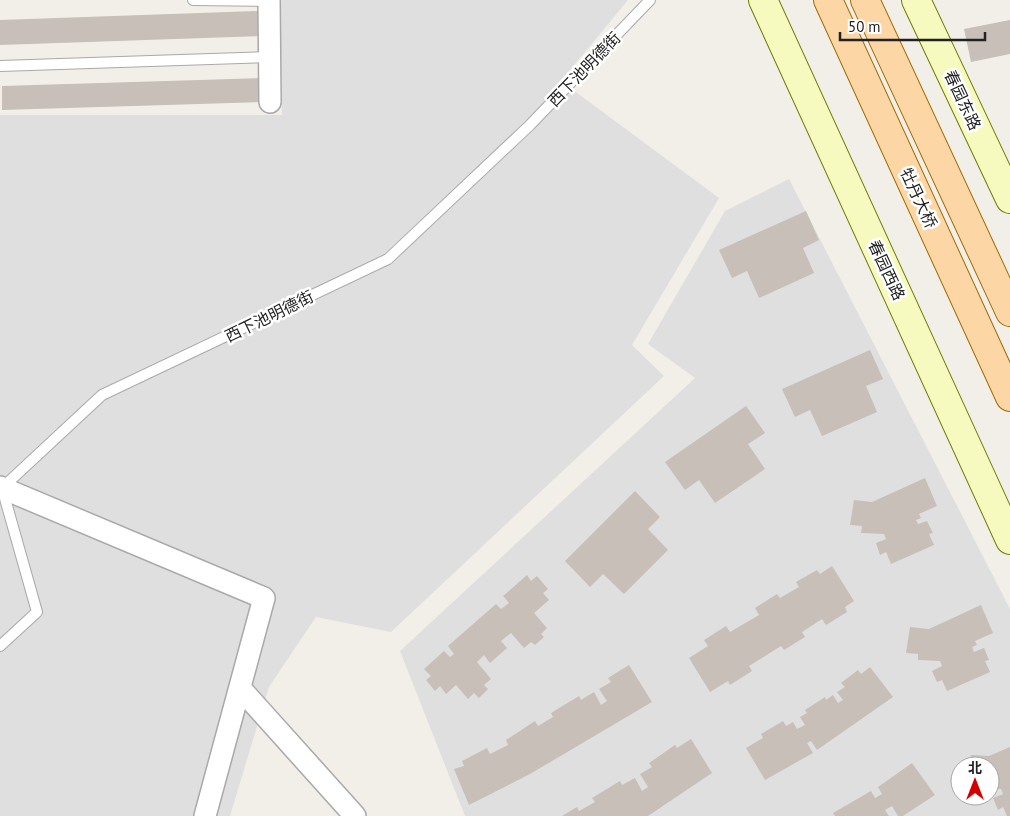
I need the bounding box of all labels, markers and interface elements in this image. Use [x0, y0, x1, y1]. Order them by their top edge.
scale bar [840, 10, 985, 42]
text: 50 m [848, 17, 881, 36]
street label: 西下池明德街 [543, 28, 625, 110]
street label: 春园东路 [940, 67, 986, 133]
street label: 牡丹大桥 [896, 165, 942, 231]
street label: 春园西路 [864, 237, 910, 303]
street label: 西下池明德街 [221, 286, 317, 346]
north arrow [950, 756, 1000, 806]
text: 北 [968, 759, 982, 777]

